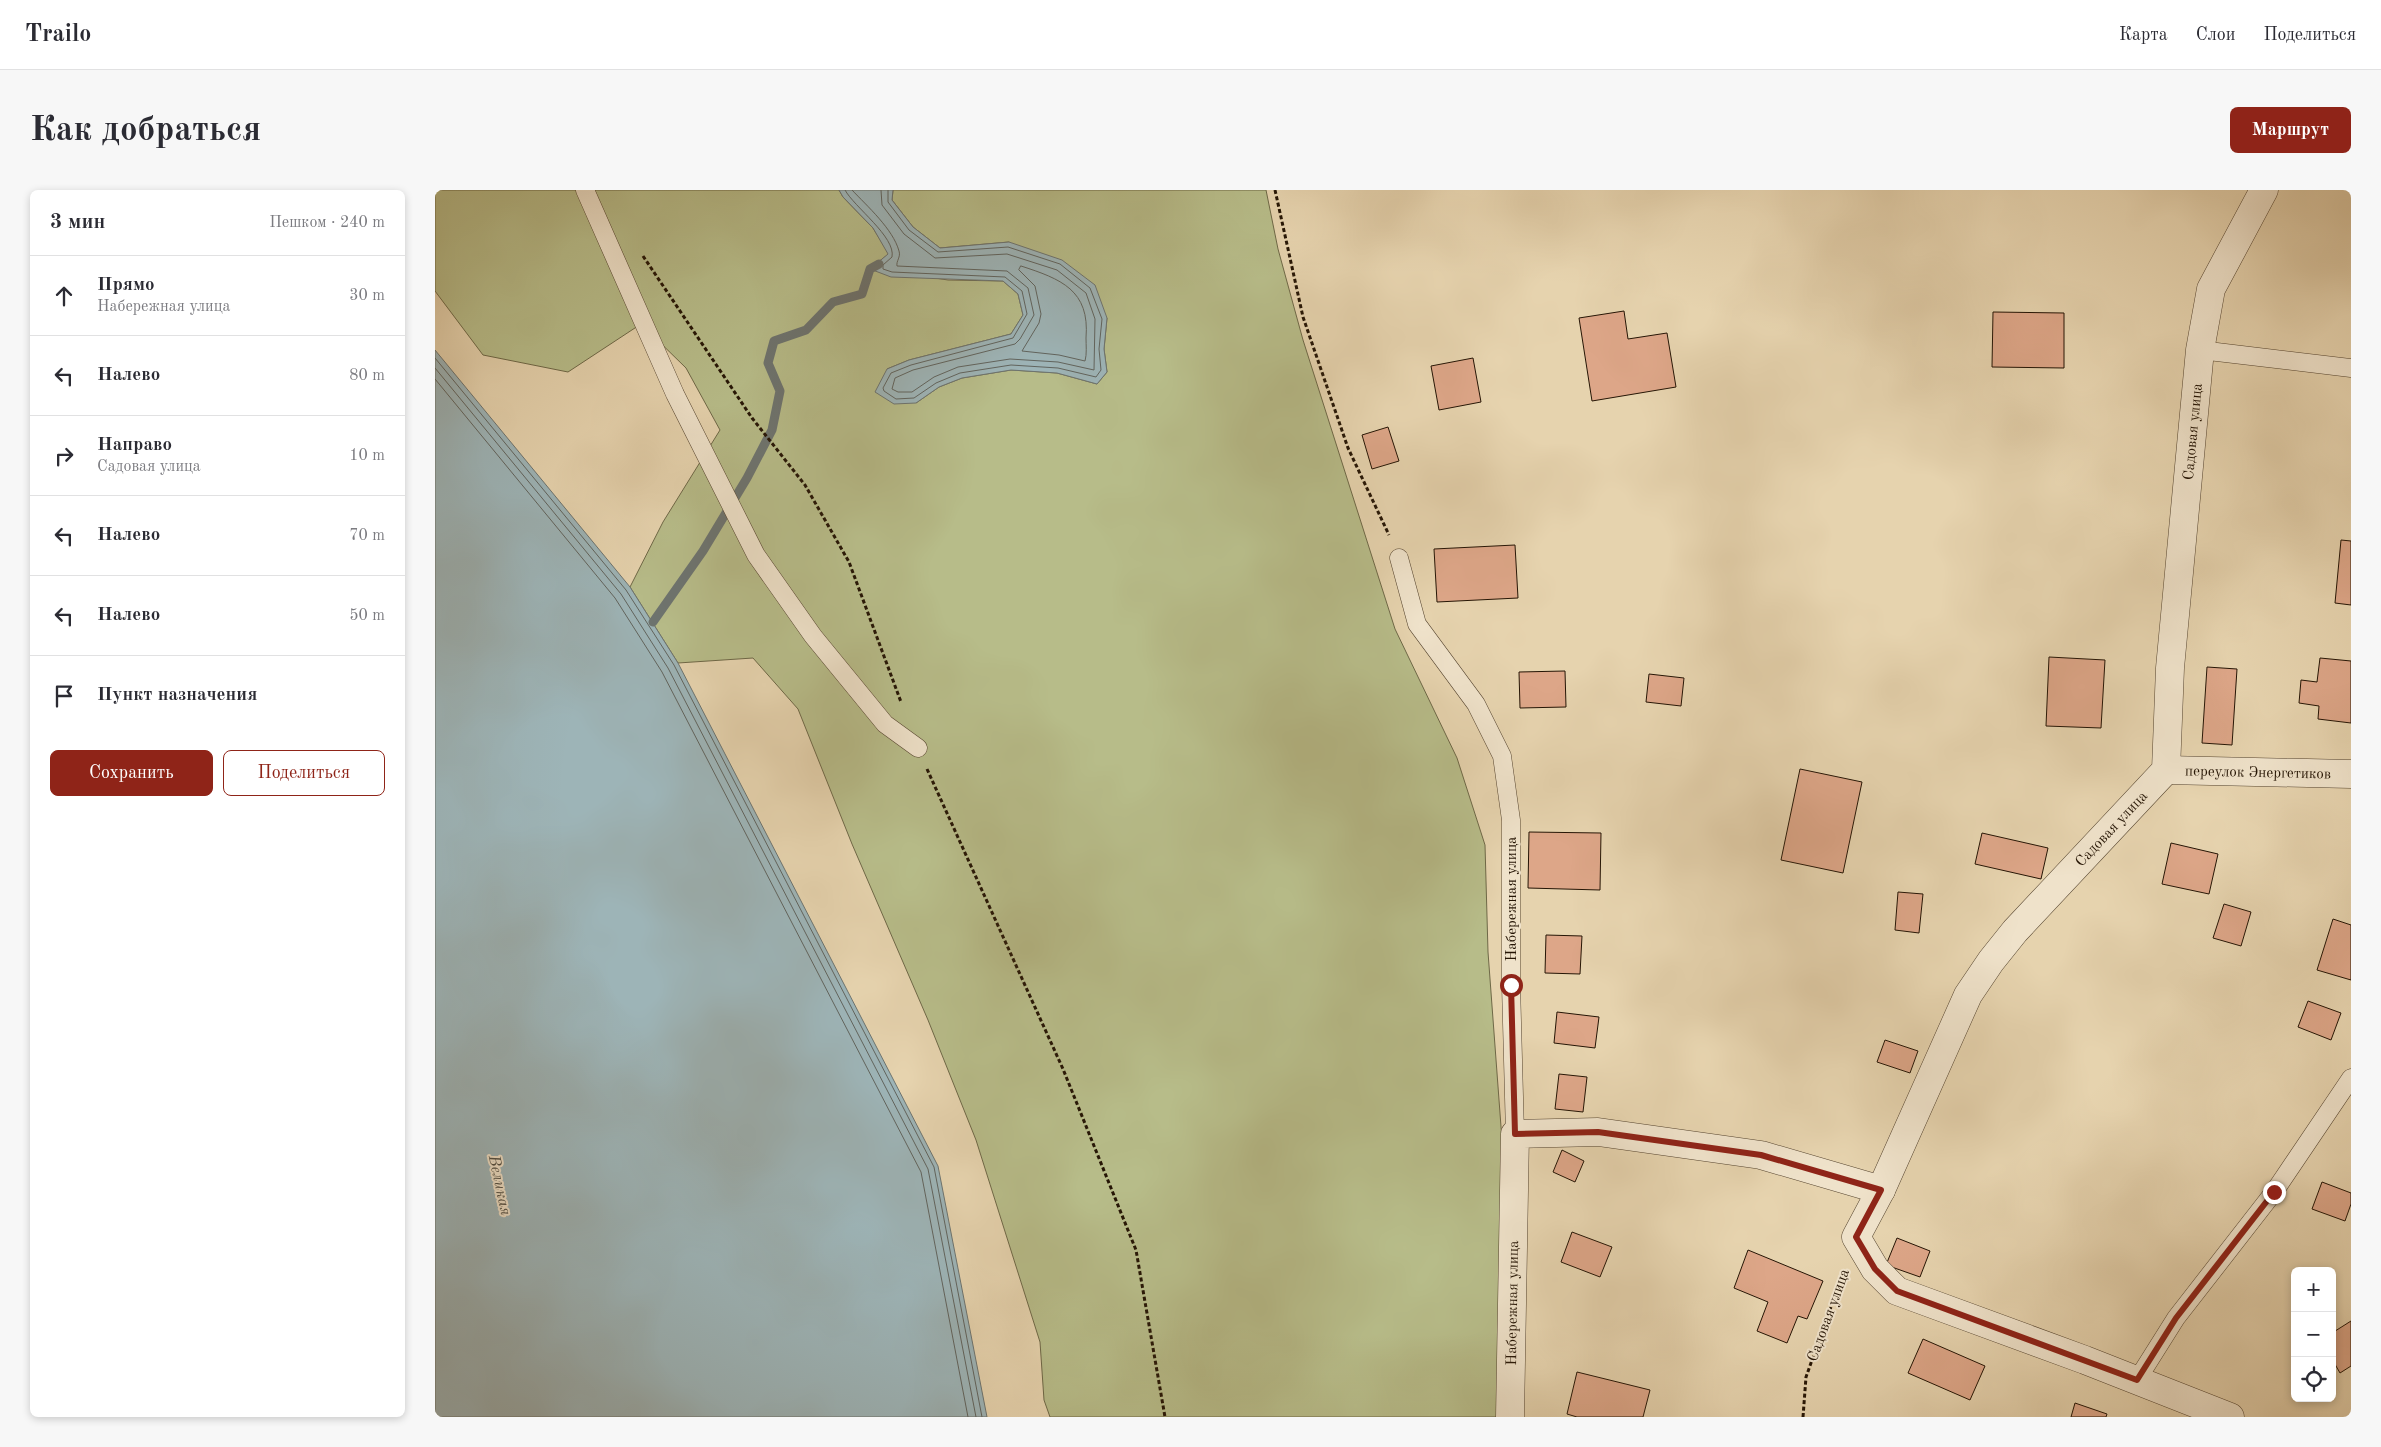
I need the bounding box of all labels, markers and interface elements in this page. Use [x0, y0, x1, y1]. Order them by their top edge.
text: Trailo [25, 23, 91, 47]
text: Карта [2119, 26, 2168, 44]
text: Слои [2196, 26, 2235, 44]
text: Поделиться [2263, 26, 2356, 44]
button: Маршрут [2230, 107, 2351, 153]
text: Как добраться [30, 113, 261, 148]
text: 3 мин [50, 212, 105, 233]
text: Пешком · 240 m [269, 215, 385, 231]
text: Прямо [97, 276, 155, 295]
icon: ahead [50, 282, 78, 310]
text: 30 m [349, 288, 385, 304]
text: Набережная улица [97, 299, 230, 315]
icon: left [50, 362, 78, 390]
text: Налево [97, 366, 160, 385]
text: 80 m [349, 368, 385, 384]
street label: Садовая улица [2182, 382, 2206, 481]
text: Направо [97, 436, 172, 455]
icon: right [50, 442, 78, 470]
text: 10 m [349, 448, 385, 464]
text: Садовая улица [97, 459, 201, 475]
icon: left [50, 522, 78, 550]
text: Налево [97, 526, 160, 545]
text: 70 m [349, 528, 385, 544]
icon: left [50, 602, 78, 630]
text: Налево [97, 606, 160, 625]
text: 50 m [349, 608, 385, 624]
icon: arrive [50, 682, 78, 710]
text: Пункт назначения [97, 686, 257, 705]
button: Сохранить [50, 750, 213, 796]
button: Поделиться [223, 750, 385, 796]
street label: переулок Энергетиков [2185, 764, 2331, 783]
street label: Садовая улица [2073, 789, 2151, 870]
street label: Набережная улица [1505, 836, 1520, 962]
route start [1500, 974, 1523, 997]
water label: Великая [485, 1153, 513, 1217]
route end [2263, 1181, 2286, 1204]
street label: Набережная улица [1505, 1240, 1522, 1366]
street label: Садовая улица [1806, 1267, 1853, 1364]
map controls [2291, 1267, 2336, 1402]
button: + [2291, 1267, 2336, 1312]
button: − [2291, 1312, 2336, 1357]
button: locate [2291, 1357, 2336, 1402]

